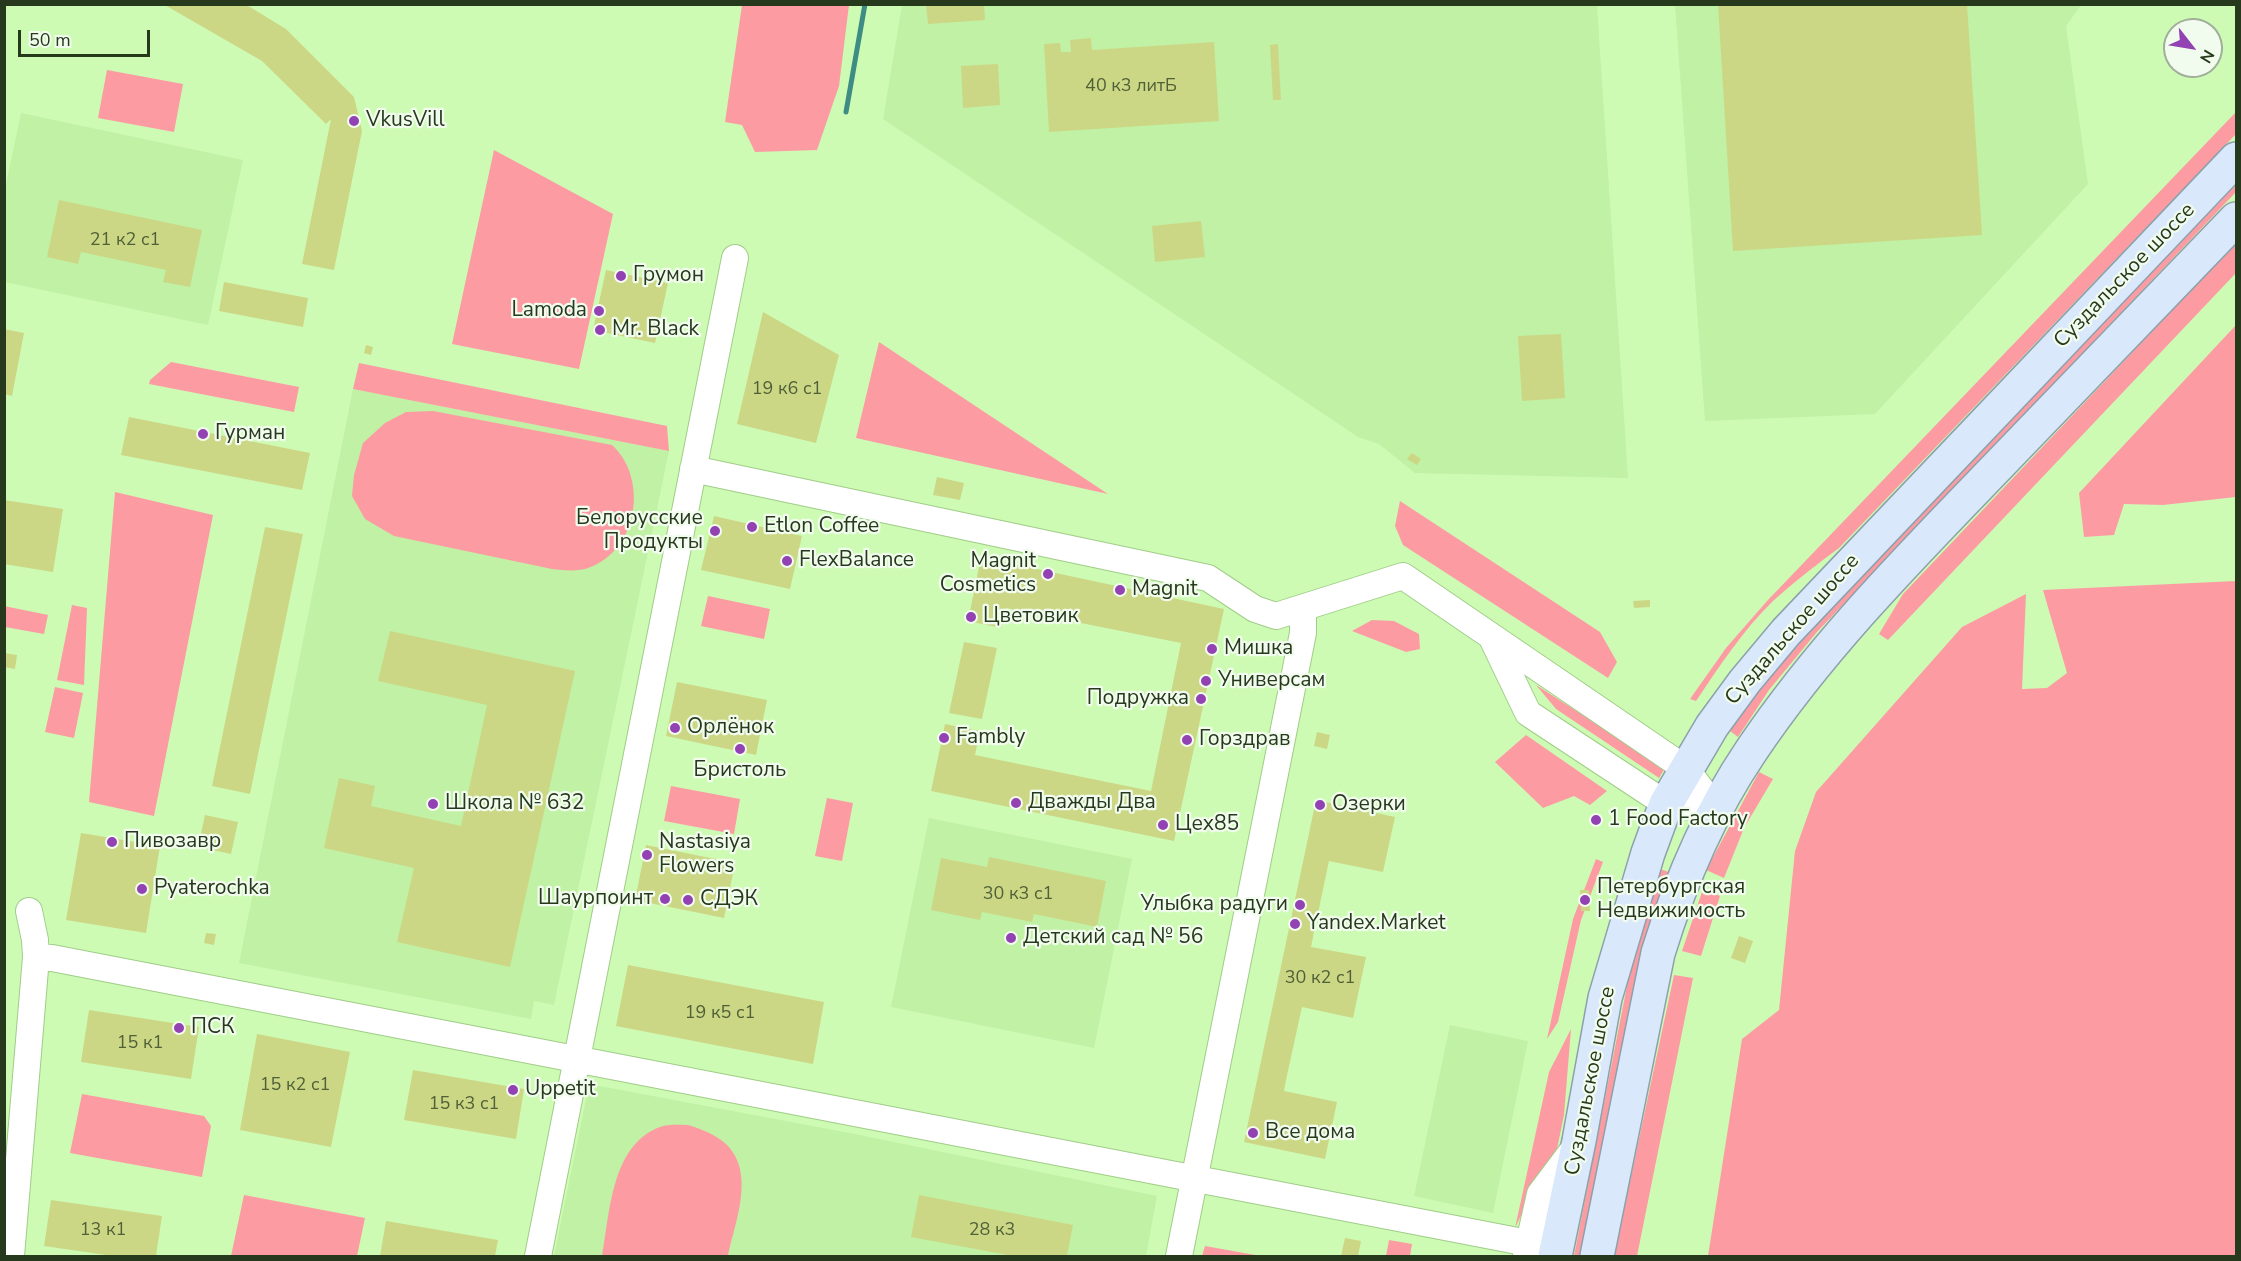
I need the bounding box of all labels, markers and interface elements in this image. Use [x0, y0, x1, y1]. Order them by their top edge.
scale bar [21, 18, 153, 56]
north arrow [2163, 18, 2223, 78]
text: 50 m [29, 28, 71, 52]
text: N [2194, 45, 2219, 67]
house number: 40 к3 литБ [1085, 76, 1177, 98]
place label: VkusVill [366, 108, 445, 134]
marker: VkusVill [347, 114, 361, 128]
street label: Суздальское шоссе [2049, 198, 2201, 354]
house number: 21 к2 с1 [90, 230, 160, 252]
place label: Грумон [633, 263, 704, 289]
marker: Грумон [614, 269, 628, 283]
place label: Lamoda [511, 298, 587, 324]
marker: Lamoda [592, 304, 606, 318]
place label: Mr. Black [612, 317, 699, 343]
marker: Mr. Black [593, 323, 607, 337]
house number: 19 к6 с1 [752, 379, 822, 401]
place label: Гурман [215, 421, 285, 447]
marker: Гурман [196, 427, 210, 441]
place label: Белорусские Продукты [576, 506, 703, 556]
place label: Etlon Coffee [764, 514, 879, 540]
marker: Etlon Coffee [745, 520, 759, 534]
marker: Белорусские Продукты [708, 524, 722, 538]
place label: FlexBalance [799, 548, 914, 574]
place label: Magnit Cosmetics [940, 549, 1036, 599]
street label: Суздальское шоссе [1720, 549, 1866, 711]
marker: FlexBalance [780, 554, 794, 568]
marker: Magnit Cosmetics [1041, 567, 1055, 581]
place label: Magnit [1132, 577, 1198, 603]
marker: Magnit [1113, 583, 1127, 597]
place label: Цветовик [983, 604, 1078, 630]
marker: Цветовик [964, 610, 978, 624]
place label: Мишка [1224, 636, 1293, 662]
marker: Мишка [1205, 642, 1219, 656]
place label: Универсам [1218, 668, 1325, 694]
marker: Универсам [1199, 674, 1213, 688]
place label: Подружка [1087, 686, 1189, 712]
marker: Подружка [1194, 692, 1208, 706]
place label: Орлёнок [687, 715, 774, 741]
marker: Орлёнок [668, 721, 682, 735]
place label: Fambly [956, 725, 1025, 751]
place label: Горздрав [1199, 727, 1291, 753]
marker: Fambly [937, 731, 951, 745]
marker: Горздрав [1180, 733, 1194, 747]
marker: Бристоль [733, 742, 747, 756]
place label: Бристоль [694, 758, 786, 784]
place label: Дважды Два [1028, 790, 1156, 816]
place label: Школа № 632 [445, 791, 584, 817]
place label: Озерки [1332, 792, 1406, 818]
marker: Дважды Два [1009, 796, 1023, 810]
marker: Школа № 632 [426, 797, 440, 811]
marker: Озерки [1313, 798, 1327, 812]
place label: 1 Food Factory [1608, 807, 1748, 833]
place label: Цех85 [1175, 812, 1239, 838]
marker: 1 Food Factory [1589, 813, 1603, 827]
marker: Цех85 [1156, 818, 1170, 832]
place label: Пивозавр [124, 829, 221, 855]
place label: Nastasiya Flowers [659, 830, 751, 880]
marker: Пивозавр [105, 835, 119, 849]
marker: Nastasiya Flowers [640, 848, 654, 862]
place label: Петербургская Недвижимость [1597, 875, 1746, 925]
place label: Pyaterochka [154, 876, 270, 902]
marker: Pyaterochka [135, 882, 149, 896]
house number: 30 к3 с1 [983, 884, 1053, 906]
place label: Шаурпоинт [538, 886, 653, 912]
place label: СДЭК [700, 887, 758, 913]
marker: Шаурпоинт [658, 892, 672, 906]
place label: Улыбка радуги [1141, 892, 1288, 918]
marker: СДЭК [681, 893, 695, 907]
marker: Петербургская Недвижимость [1578, 893, 1592, 907]
marker: Улыбка радуги [1293, 898, 1307, 912]
place label: Yandex.Market [1307, 911, 1446, 937]
marker: Yandex.Market [1288, 917, 1302, 931]
place label: Детский сад № 56 [1023, 925, 1203, 951]
marker: Детский сад № 56 [1004, 931, 1018, 945]
house number: 30 к2 с1 [1285, 968, 1355, 990]
street label: Суздальское шоссе [1560, 984, 1622, 1178]
house number: 19 к5 с1 [685, 1003, 755, 1025]
place label: ПСК [191, 1015, 234, 1041]
marker: ПСК [172, 1021, 186, 1035]
house number: 15 к1 [117, 1033, 163, 1055]
house number: 15 к2 с1 [260, 1075, 330, 1097]
place label: Uppetit [525, 1077, 596, 1103]
marker: Uppetit [506, 1083, 520, 1097]
house number: 15 к3 с1 [429, 1094, 499, 1116]
place label: Все дома [1265, 1120, 1355, 1146]
marker: Все дома [1246, 1126, 1260, 1140]
house number: 13 к1 [80, 1220, 126, 1242]
house number: 28 к3 [969, 1220, 1015, 1242]

